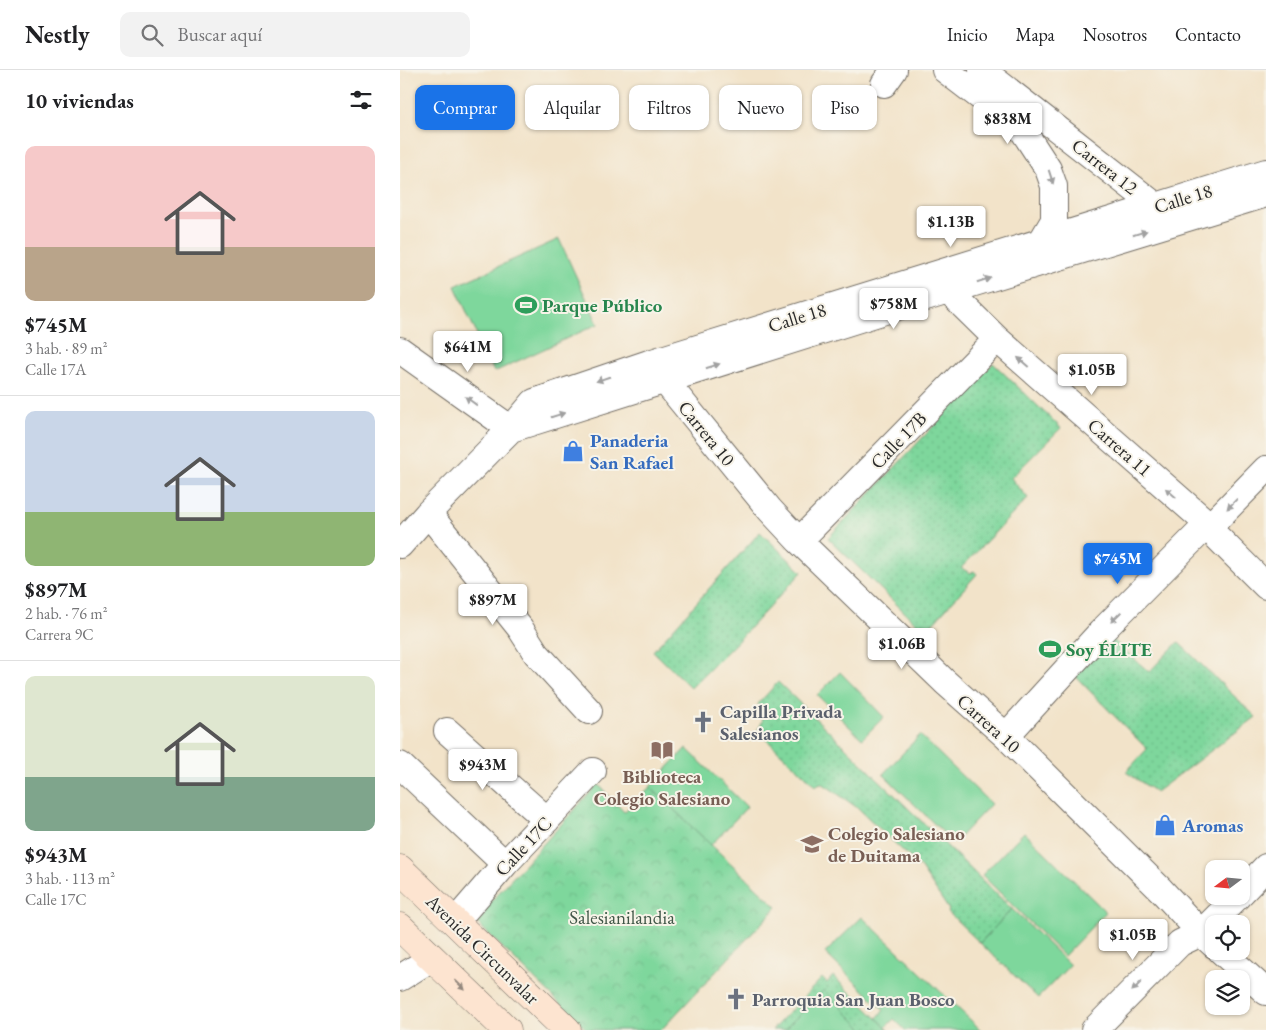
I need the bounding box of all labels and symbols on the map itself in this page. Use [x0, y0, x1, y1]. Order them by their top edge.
pin: $838M [973, 102, 1043, 145]
street label: Carrera 12 [1067, 133, 1143, 200]
one-way arrow [1048, 170, 1055, 185]
street label: Calle 18 [1151, 178, 1215, 219]
pin: $1.13B [910, 206, 992, 248]
one-way arrow [1132, 228, 1147, 236]
one-way arrow [977, 276, 992, 283]
pin: $758M [859, 288, 929, 330]
sports icon: Parque Público [513, 292, 539, 318]
place label: Parque Público [542, 293, 663, 318]
street label: Calle 18 [765, 297, 829, 338]
pin: $641M [433, 330, 503, 373]
pin: $1.05B [1051, 354, 1133, 396]
one-way arrow [1018, 356, 1030, 368]
one-way arrow [705, 362, 720, 369]
one-way arrow [595, 376, 610, 383]
street label: Carrera 10 [673, 395, 741, 471]
one-way arrow [465, 396, 478, 406]
street label: Calle 17B [865, 406, 932, 474]
one-way arrow [550, 410, 565, 418]
street label: Carrera 11 [1082, 413, 1157, 482]
place label: Panaderia San Rafael [590, 428, 674, 475]
shop icon: Panaderia San Rafael [560, 438, 586, 464]
one-way arrow [1165, 487, 1178, 498]
one-way arrow [1226, 497, 1238, 509]
pin: $745M [1083, 542, 1153, 585]
pin: $897M [458, 584, 528, 626]
one-way arrow [1110, 611, 1122, 623]
pin: $1.06B [861, 628, 943, 670]
sports icon: Soy ÉLITE [1037, 636, 1063, 662]
place label: Soy ÉLITE [1066, 637, 1152, 662]
street label: Carrera 10 [952, 688, 1026, 758]
place label: Capilla Privada Salesianos [720, 699, 843, 746]
church icon: Capilla Privada Salesianos [690, 709, 716, 735]
library icon: Biblioteca Colegio Salesiano [649, 737, 675, 763]
pin: $943M [448, 748, 518, 791]
place label: Biblioteca Colegio Salesiano [594, 764, 731, 811]
street label: Calle 17C [489, 811, 557, 882]
shop icon: Aromas [1152, 812, 1178, 838]
place label: Aromas [1181, 813, 1244, 838]
place label: Colegio Salesiano de Duitama [828, 821, 965, 868]
school or university icon: Colegio Salesiano de Duitama [799, 831, 825, 857]
north arrow [1205, 860, 1250, 905]
street label: Avenida Circunvalar [420, 888, 545, 1010]
park label: Salesianilandia [569, 905, 675, 930]
pin: $1.05B [1092, 918, 1174, 961]
one-way arrow [454, 979, 466, 991]
one-way arrow [1132, 979, 1144, 991]
church icon: Parroquia San Juan Bosco [723, 986, 749, 1012]
place label: Parroquia San Juan Bosco [752, 987, 955, 1012]

